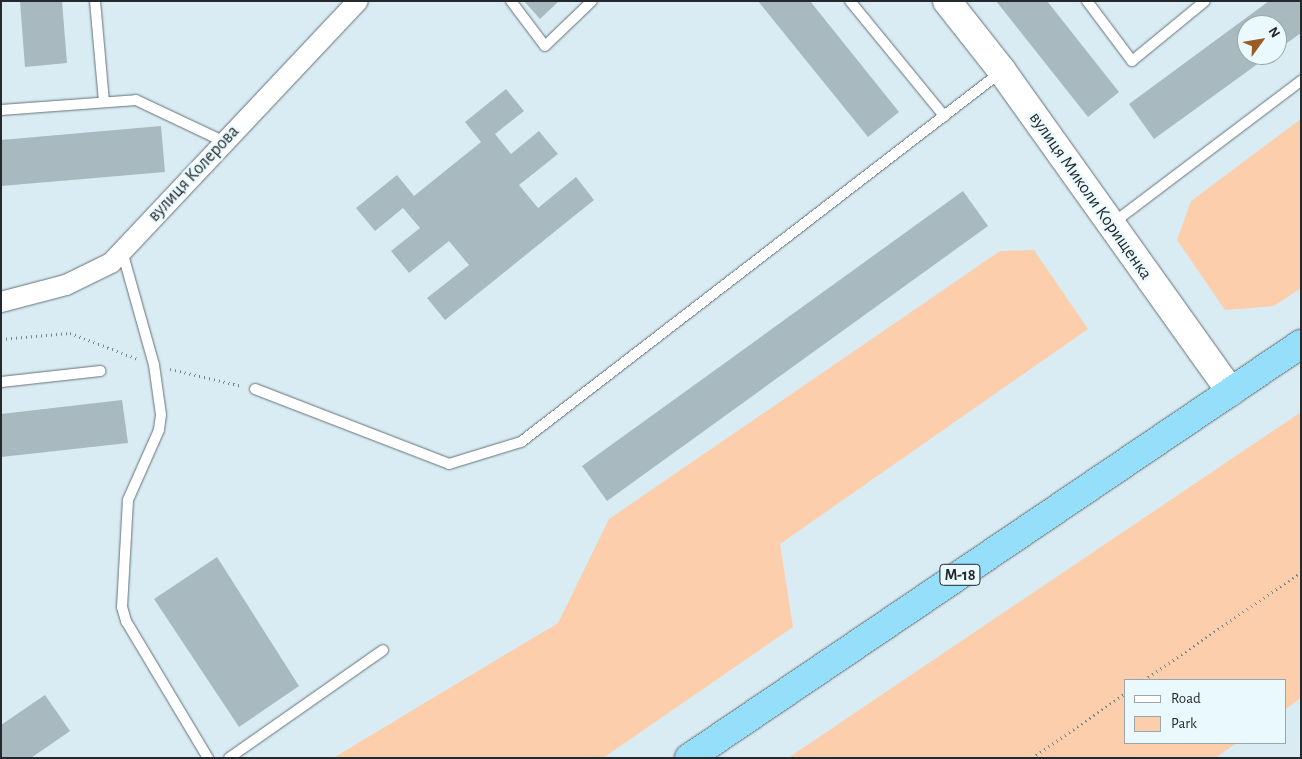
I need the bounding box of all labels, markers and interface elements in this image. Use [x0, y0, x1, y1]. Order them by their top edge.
north arrow [1237, 15, 1287, 65]
text: N [1265, 25, 1282, 40]
street label: вулиця Миколи Корищенка [1024, 108, 1156, 284]
street label: вулиця Колерова [144, 121, 244, 227]
road number: М-18 [939, 562, 981, 588]
legend [1124, 679, 1287, 744]
text: Road [1171, 691, 1201, 706]
text: Park [1171, 716, 1197, 731]

